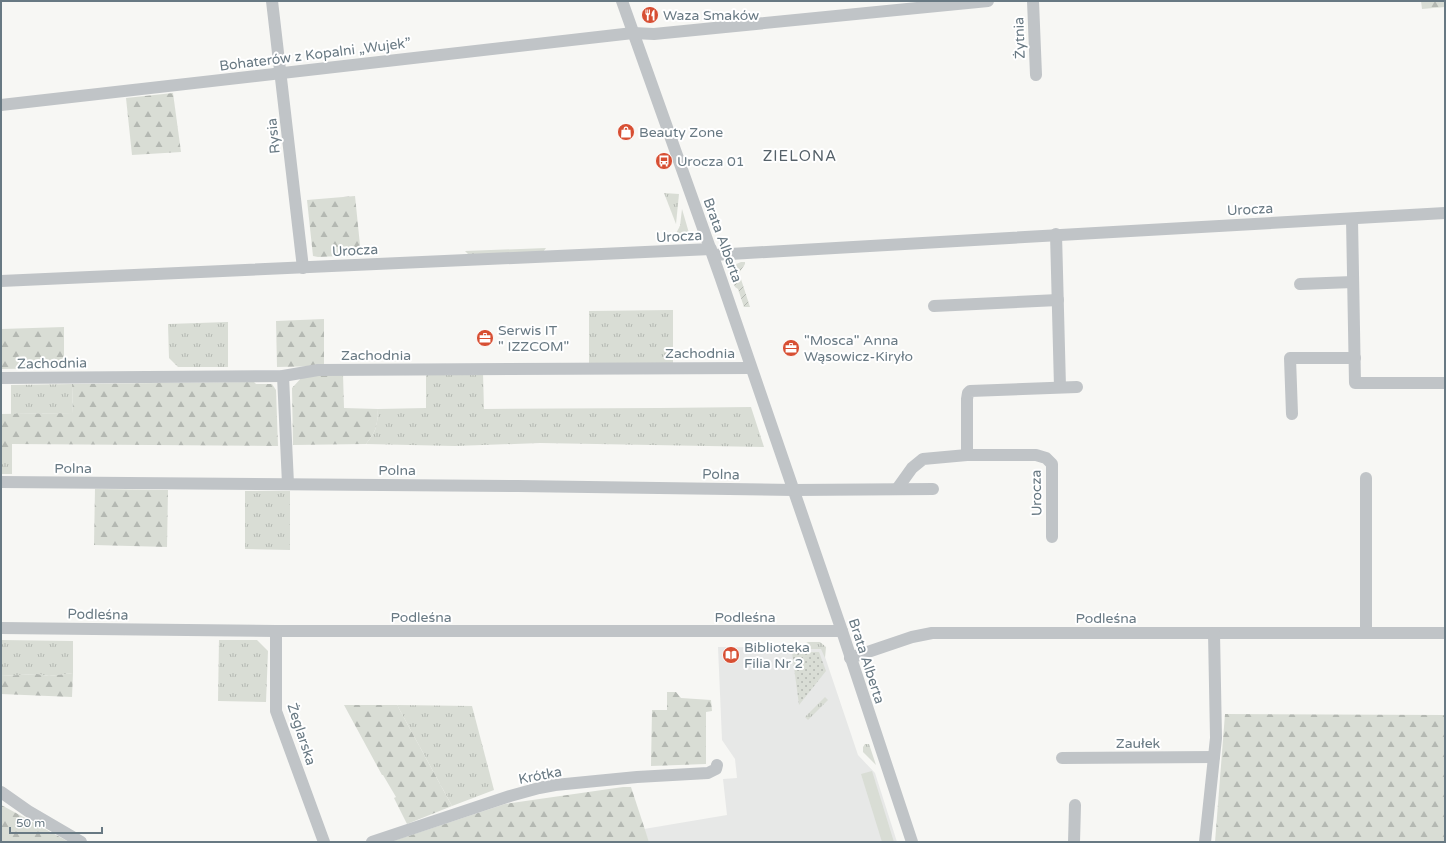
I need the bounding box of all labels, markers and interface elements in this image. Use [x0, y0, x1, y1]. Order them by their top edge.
restaurant icon: Waza Smaków [640, 5, 660, 25]
place label: Waza Smaków [663, 7, 759, 24]
street label: Żytnia [1010, 17, 1029, 59]
street label: Bohaterów z Kopalni „Wujek” [218, 34, 412, 75]
street label: Rysia [263, 117, 284, 155]
shop icon: Beauty Zone [616, 122, 636, 142]
place label: Beauty Zone [639, 124, 723, 141]
district label: ZIELONA [763, 147, 837, 165]
bus stop icon: Urocza 01 [654, 151, 674, 171]
place label: Urocza 01 [677, 153, 745, 170]
street label: Brata Alberta [699, 196, 746, 285]
street label: Urocza [1226, 200, 1274, 219]
street label: Urocza [655, 227, 703, 246]
street label: Urocza [331, 241, 379, 260]
place label: Serwis IT " IZZCOM" [498, 322, 569, 355]
office icon: Serwis IT " IZZCOM" [475, 328, 495, 348]
place label: "Mosca" Anna Wąsowicz-Kiryło [804, 332, 913, 365]
office icon: "Mosca" Anna Wąsowicz-Kiryło [781, 338, 801, 358]
street label: Zachodnia [665, 345, 735, 362]
street label: Zachodnia [341, 347, 411, 364]
street label: Zachodnia [17, 354, 87, 373]
street label: Polna [54, 460, 92, 477]
street label: Polna [378, 462, 416, 479]
street label: Polna [702, 466, 740, 483]
street label: Urocza [1028, 470, 1045, 516]
street label: Podleśna [67, 605, 129, 624]
street label: Podleśna [390, 609, 452, 626]
street label: Podleśna [714, 609, 776, 626]
street label: Podleśna [1075, 610, 1137, 627]
street label: Brata Alberta [845, 616, 888, 706]
place label: Biblioteka Filia Nr 2 [744, 639, 810, 672]
library icon: Biblioteka Filia Nr 2 [721, 645, 741, 665]
street label: Żeglarska [283, 701, 320, 767]
street label: Zaułek [1116, 735, 1161, 752]
street label: Krótka [517, 763, 563, 788]
scale bar [10, 809, 102, 835]
text: 50 m [16, 816, 45, 830]

